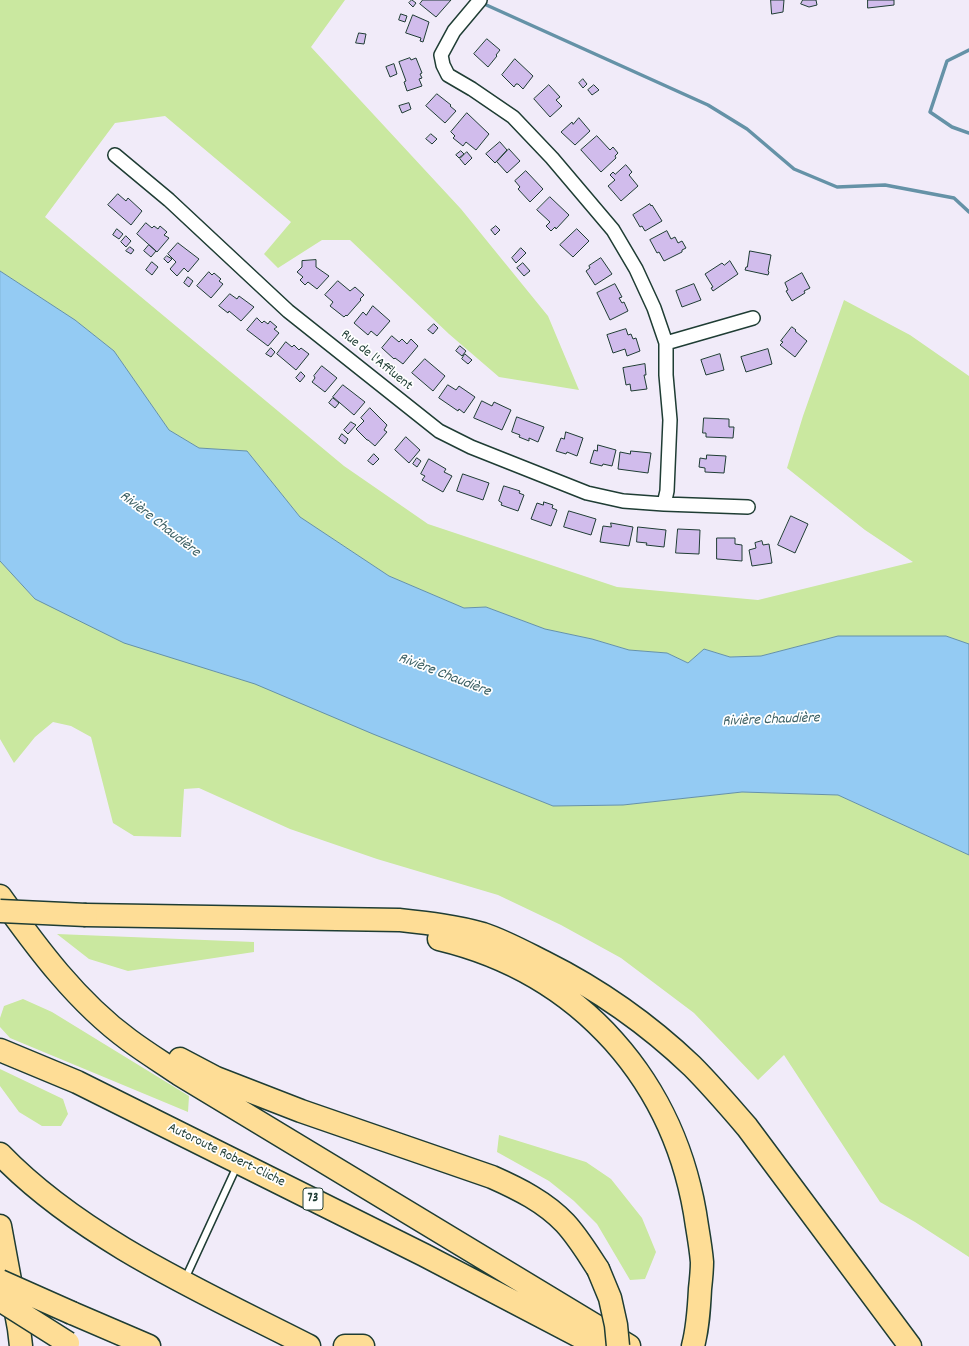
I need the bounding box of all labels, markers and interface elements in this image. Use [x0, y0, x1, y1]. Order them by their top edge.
street label: Rue de l'Affluent [337, 327, 415, 395]
water label: Rivière Chaudière [115, 488, 203, 562]
water label: Rivière Chaudière [395, 650, 493, 702]
water label: Rivière Chaudière [722, 710, 820, 732]
street label: Autoroute Robert-Cliche [165, 1120, 287, 1192]
road number: 73 [303, 1188, 323, 1210]

